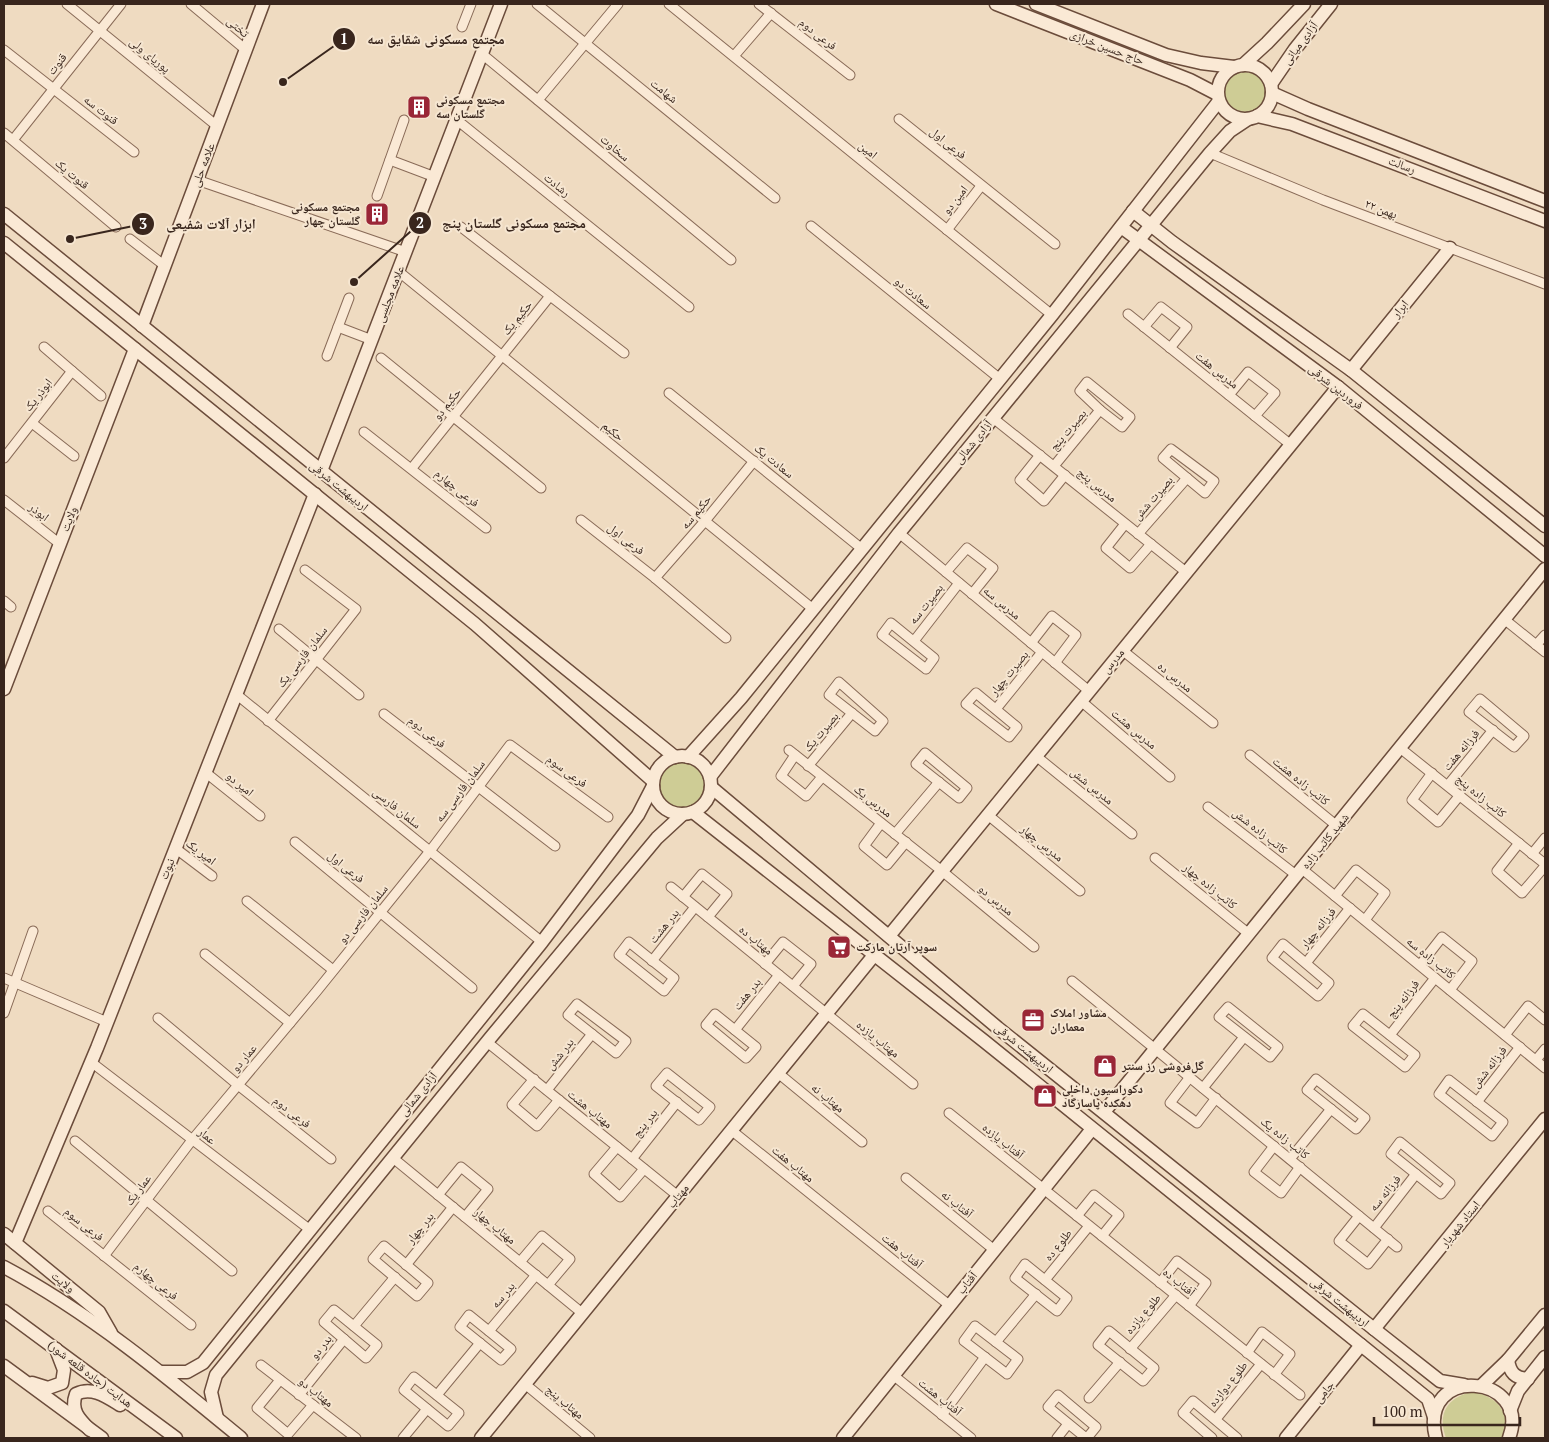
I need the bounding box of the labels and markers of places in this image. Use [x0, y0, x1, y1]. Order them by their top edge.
callout: مجتمع مسکونی شقایق سه [332, 24, 514, 53]
place label: مجتمع مسکونی گلستان سه [436, 92, 505, 122]
building icon: مجتمع مسکونی گلستان سه [406, 94, 432, 120]
place label: مجتمع مسکونی گلستان چهار [291, 199, 361, 229]
building icon: مجتمع مسکونی گلستان چهار [364, 201, 390, 227]
callout: مجتمع مسکونی گلستان پنج [408, 208, 596, 237]
callout: ابزار آلات شفیعی [131, 209, 266, 238]
supermarket icon: سوپر آرتان مارکت [826, 934, 852, 960]
place label: سوپر آرتان مارکت [856, 939, 937, 955]
place label: مشاور املاک معماران [1050, 1005, 1107, 1035]
office icon: مشاور املاک معماران [1020, 1007, 1046, 1033]
shop icon: گل‌فروشی رز سنتر [1092, 1053, 1118, 1079]
place label: گل‌فروشی رز سنتر [1121, 1058, 1204, 1074]
place label: دکوراسیون داخلی دهکده پاسارگاد [1062, 1081, 1143, 1110]
shop icon: دکوراسیون داخلی دهکده پاسارگاد [1032, 1083, 1058, 1109]

